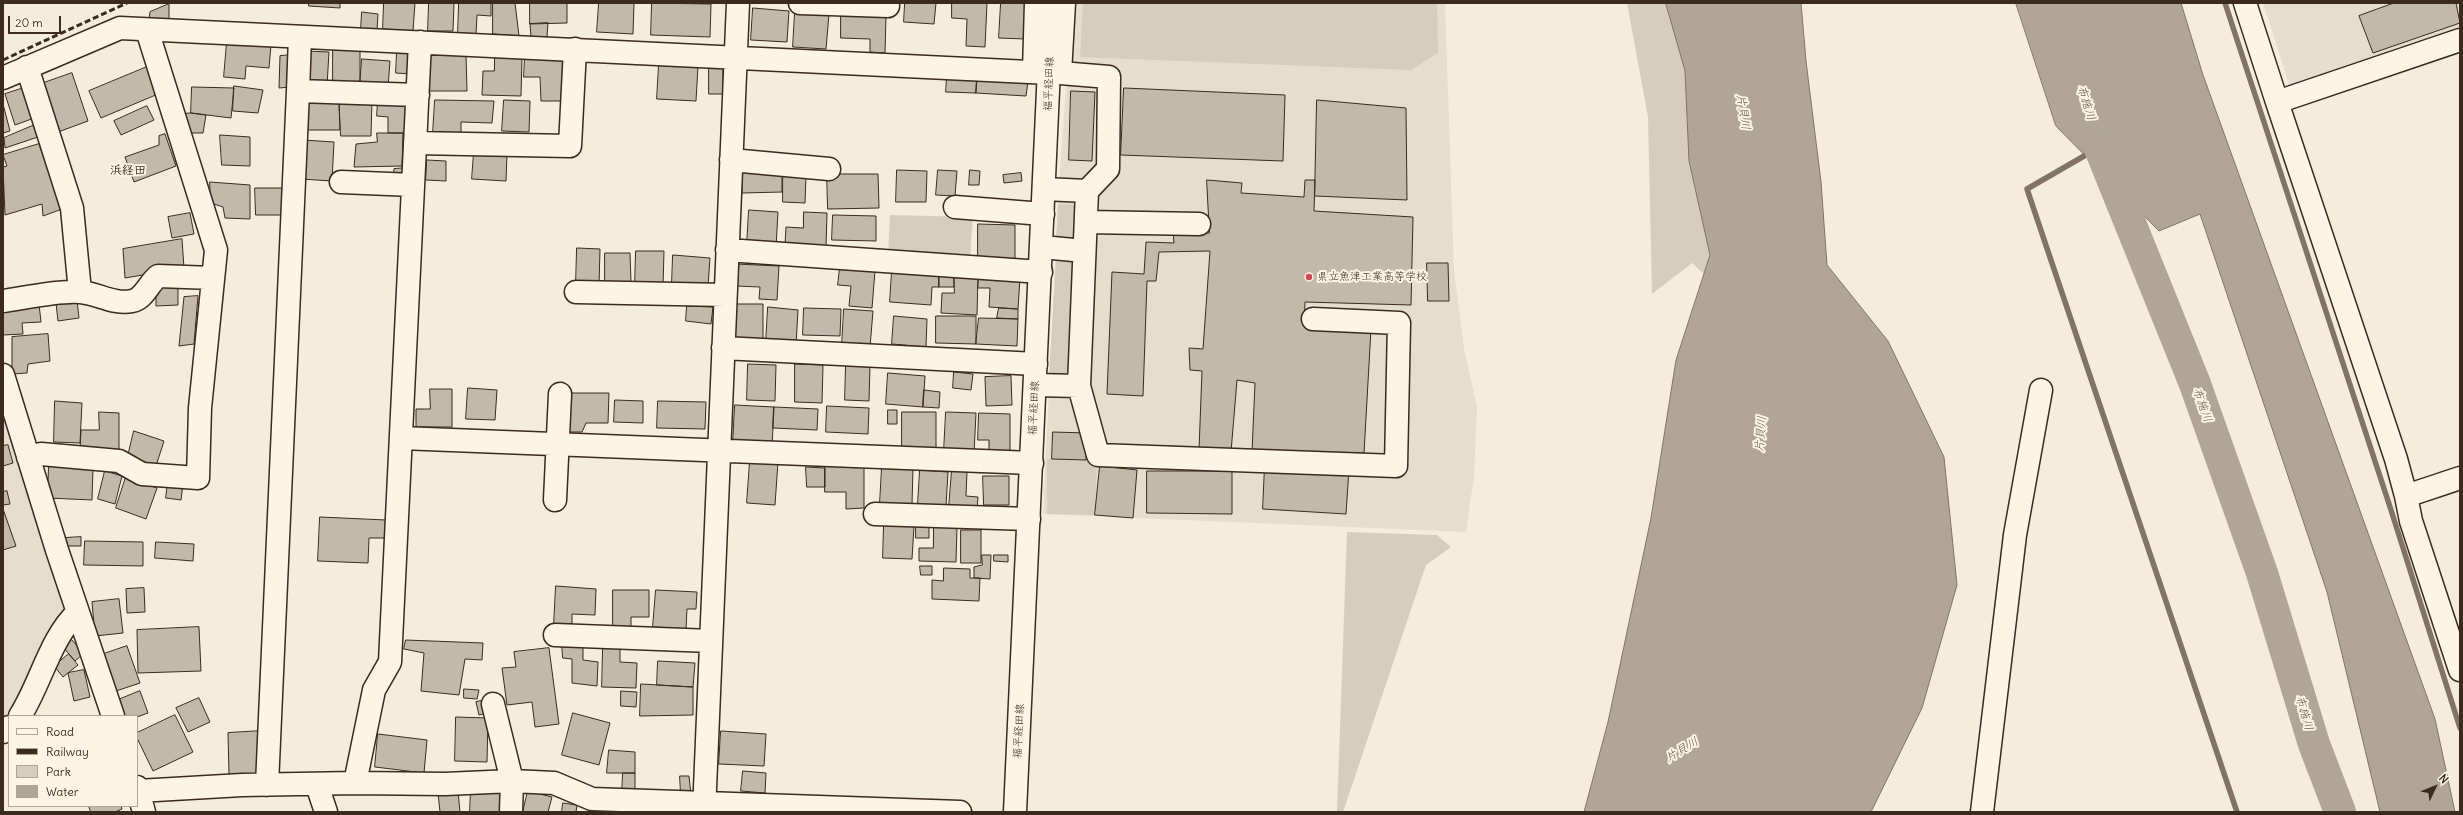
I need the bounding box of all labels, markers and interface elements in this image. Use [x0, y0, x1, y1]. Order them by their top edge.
scale bar [10, 8, 63, 34]
text: 20 m [15, 15, 43, 30]
street label: 福平経田線 [1041, 56, 1057, 112]
water label: 布施川 [2074, 84, 2098, 122]
water label: 片貝川 [1733, 93, 1753, 131]
district label: 浜経田 [110, 164, 146, 178]
place label: 県立魚津工業高等学校 [1317, 270, 1427, 284]
marker: 県立魚津工業高等学校 [1304, 272, 1314, 282]
street label: 福平経田線 [1026, 380, 1042, 436]
water label: 布施川 [2189, 386, 2215, 424]
water label: 片貝川 [1752, 415, 1770, 453]
water label: 布施川 [2292, 694, 2316, 732]
street label: 福平経田線 [1011, 703, 1027, 759]
legend [8, 715, 138, 807]
text: Road [46, 724, 74, 739]
water label: 片貝川 [1663, 735, 1701, 765]
text: Railway [46, 744, 89, 759]
text: Park [46, 764, 71, 779]
north arrow [2415, 767, 2455, 807]
text: N [2436, 771, 2451, 786]
text: Water [46, 784, 79, 799]

